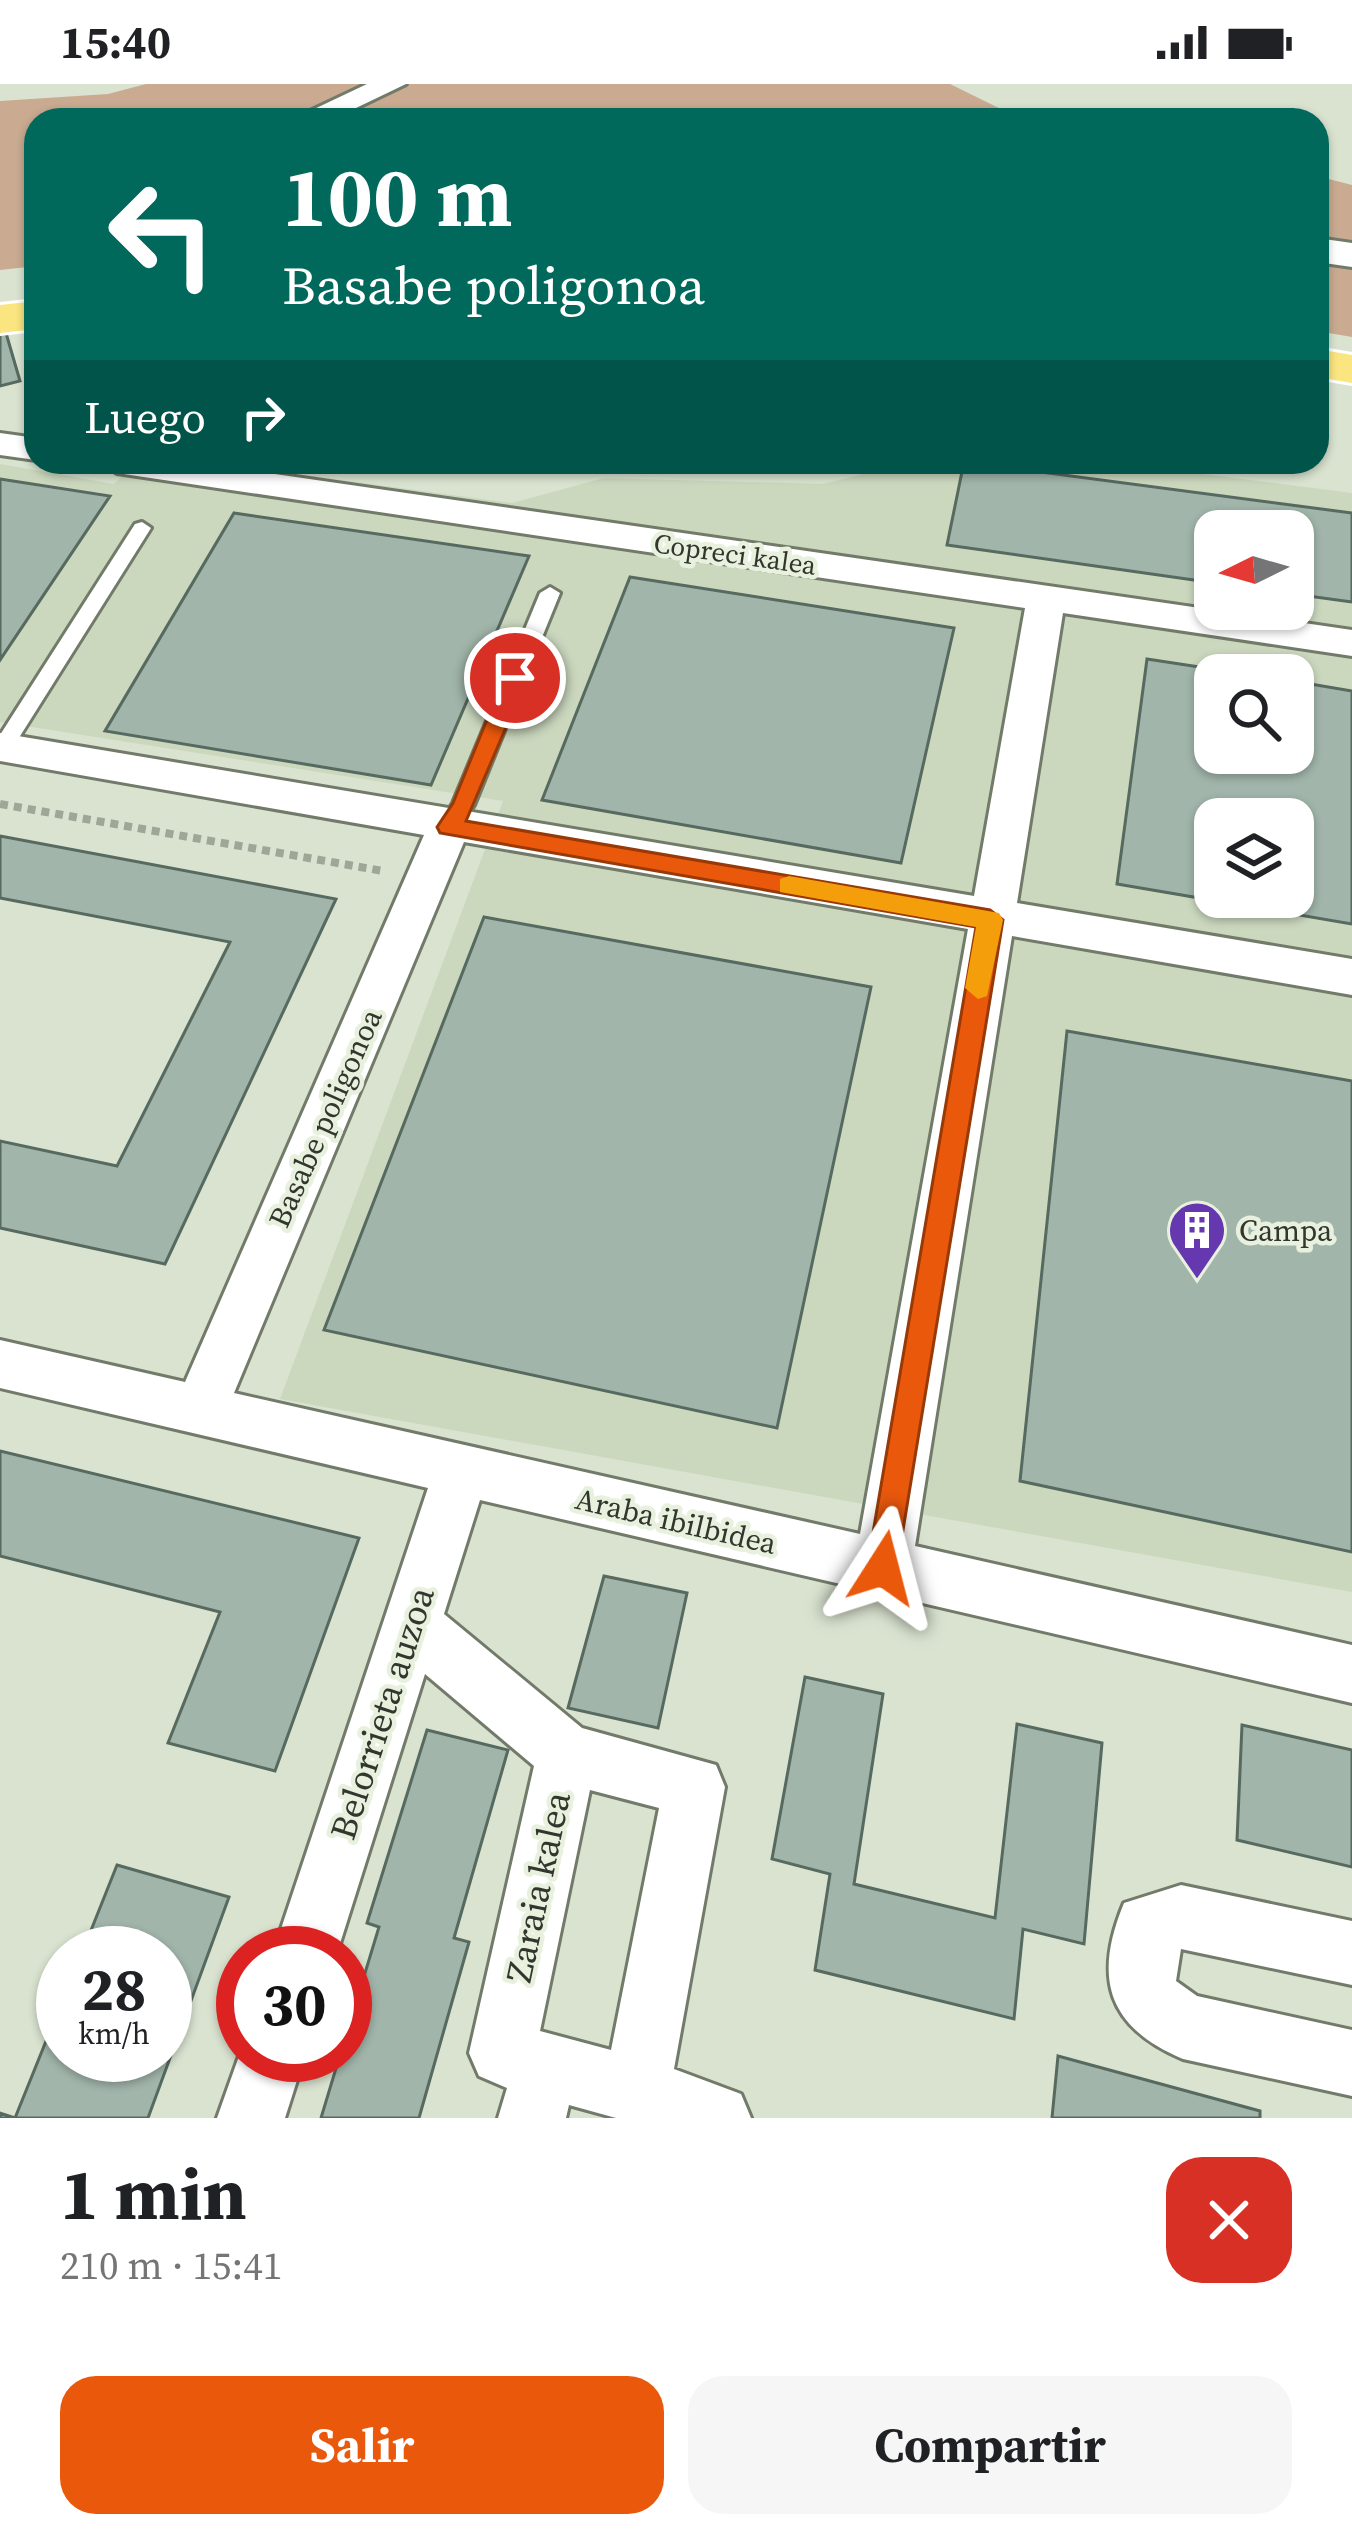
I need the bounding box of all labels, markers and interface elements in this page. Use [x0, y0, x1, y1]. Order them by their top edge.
text: 15:40 [60, 11, 171, 73]
text: 100 m [282, 139, 513, 254]
icon: left [84, 156, 240, 312]
text: Basabe poligonoa [282, 248, 705, 322]
icon: right [230, 384, 296, 450]
text: Luego [84, 386, 206, 448]
north arrow [1194, 510, 1314, 630]
map controls [1194, 510, 1314, 918]
street label: Copreci kalea [651, 524, 819, 584]
pin [464, 627, 566, 729]
icon: arrive [482, 645, 548, 711]
button: search [1194, 654, 1314, 774]
button: layers [1194, 798, 1314, 918]
street label: Basabe poligonoa [258, 1002, 392, 1234]
building icon: Campa [1166, 1199, 1228, 1281]
place label: Campa [1239, 1210, 1333, 1251]
street label: Araba ibilbidea [572, 1478, 781, 1564]
position arrow [820, 1505, 946, 1631]
street label: Belorrieta auzoa [318, 1580, 446, 1846]
street label: Zaraia kalea [494, 1787, 582, 1987]
speed limit sign: 30 [216, 1926, 372, 2082]
text: 28 [81, 1948, 147, 2030]
text: km/h [78, 2013, 150, 2054]
text: 1 min [60, 2144, 247, 2243]
button: close [1166, 2157, 1292, 2283]
text: 210 m · 15:41 [60, 2239, 282, 2292]
button: Salir [60, 2376, 664, 2514]
button: Compartir [688, 2376, 1292, 2514]

